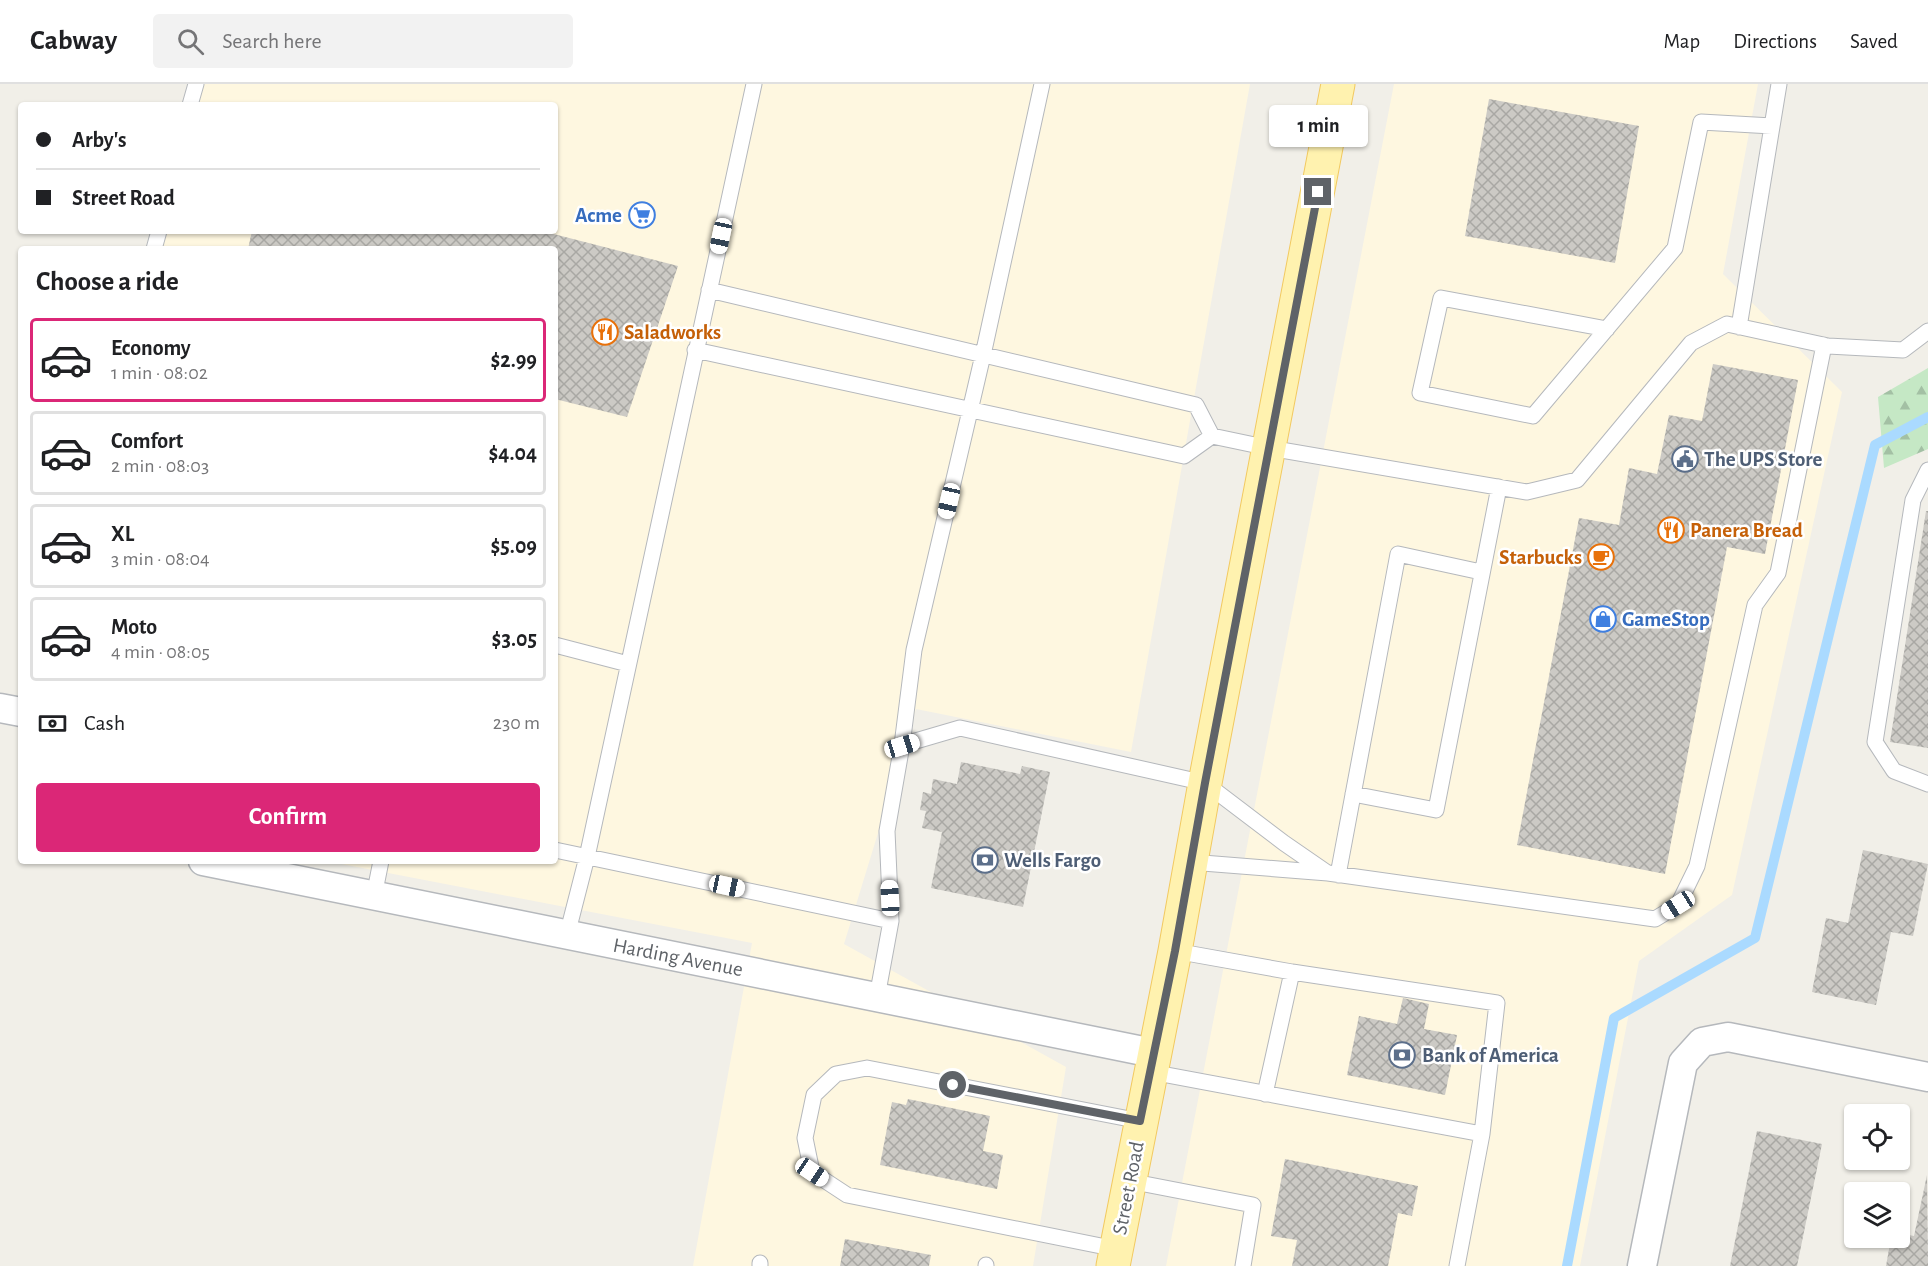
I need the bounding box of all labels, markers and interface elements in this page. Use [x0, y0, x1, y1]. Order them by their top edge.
search box [153, 14, 573, 68]
icon: search [174, 25, 207, 58]
text: Cabway [30, 27, 117, 55]
text: Search here [222, 30, 322, 52]
text: Map [1664, 31, 1700, 52]
text: Directions [1733, 31, 1817, 52]
text: Saved [1850, 31, 1898, 52]
callout: 1 min [1268, 105, 1368, 147]
text: 1 min [1297, 116, 1340, 136]
text: Arby's [72, 129, 126, 151]
route end [1304, 178, 1331, 205]
text: Street Road [72, 187, 175, 209]
supermarket icon: Acme [627, 200, 657, 230]
place label: Acme [575, 205, 622, 226]
car [708, 217, 734, 255]
text: Choose a ride [36, 268, 179, 295]
restaurant icon: Saladworks [590, 317, 620, 347]
place label: Saladworks [624, 322, 721, 343]
icon: car [39, 333, 93, 387]
text: Economy [111, 337, 191, 359]
text: $2.99 [490, 349, 537, 371]
text: 1 min · 08:02 [111, 363, 208, 383]
icon: car [39, 426, 93, 480]
text: Comfort [111, 430, 183, 452]
text: $4.04 [488, 442, 537, 464]
public building icon: The UPS Store [1670, 444, 1700, 474]
place label: The UPS Store [1704, 449, 1823, 470]
text: 2 min · 08:03 [111, 456, 209, 476]
car [936, 481, 962, 521]
restaurant icon: Panera Bread [1656, 515, 1686, 545]
icon: car [39, 519, 93, 573]
place label: Panera Bread [1690, 520, 1803, 541]
text: XL [111, 523, 134, 545]
text: $5.09 [490, 535, 537, 557]
cafe icon: Starbucks [1586, 542, 1616, 572]
place label: Starbucks [1499, 547, 1582, 568]
text: 3 min · 08:04 [111, 549, 210, 569]
shop icon: GameStop [1588, 604, 1618, 634]
place label: GameStop [1622, 609, 1710, 630]
icon: car [39, 612, 93, 666]
text: Moto [111, 616, 157, 638]
text: $3.05 [492, 628, 537, 650]
text: 4 min · 08:05 [111, 642, 210, 662]
icon: cash [36, 707, 69, 740]
text: Cash [84, 712, 125, 734]
text: 230 m [493, 713, 540, 733]
car [882, 732, 922, 760]
button: Confirm [36, 783, 540, 852]
bank icon: Wells Fargo [970, 845, 1000, 875]
place label: Wells Fargo [1004, 850, 1101, 871]
car [708, 873, 746, 899]
car [880, 880, 900, 916]
car [1658, 888, 1698, 922]
street label: Harding Avenue [611, 935, 745, 980]
bank icon: Bank of America [1387, 1040, 1417, 1070]
place label: Bank of America [1422, 1045, 1559, 1066]
route start [939, 1071, 966, 1098]
map controls [1844, 1104, 1910, 1248]
button: locate [1844, 1104, 1910, 1170]
street label: Street Road [1109, 1140, 1148, 1237]
car [792, 1154, 832, 1190]
button: layers [1844, 1182, 1910, 1248]

